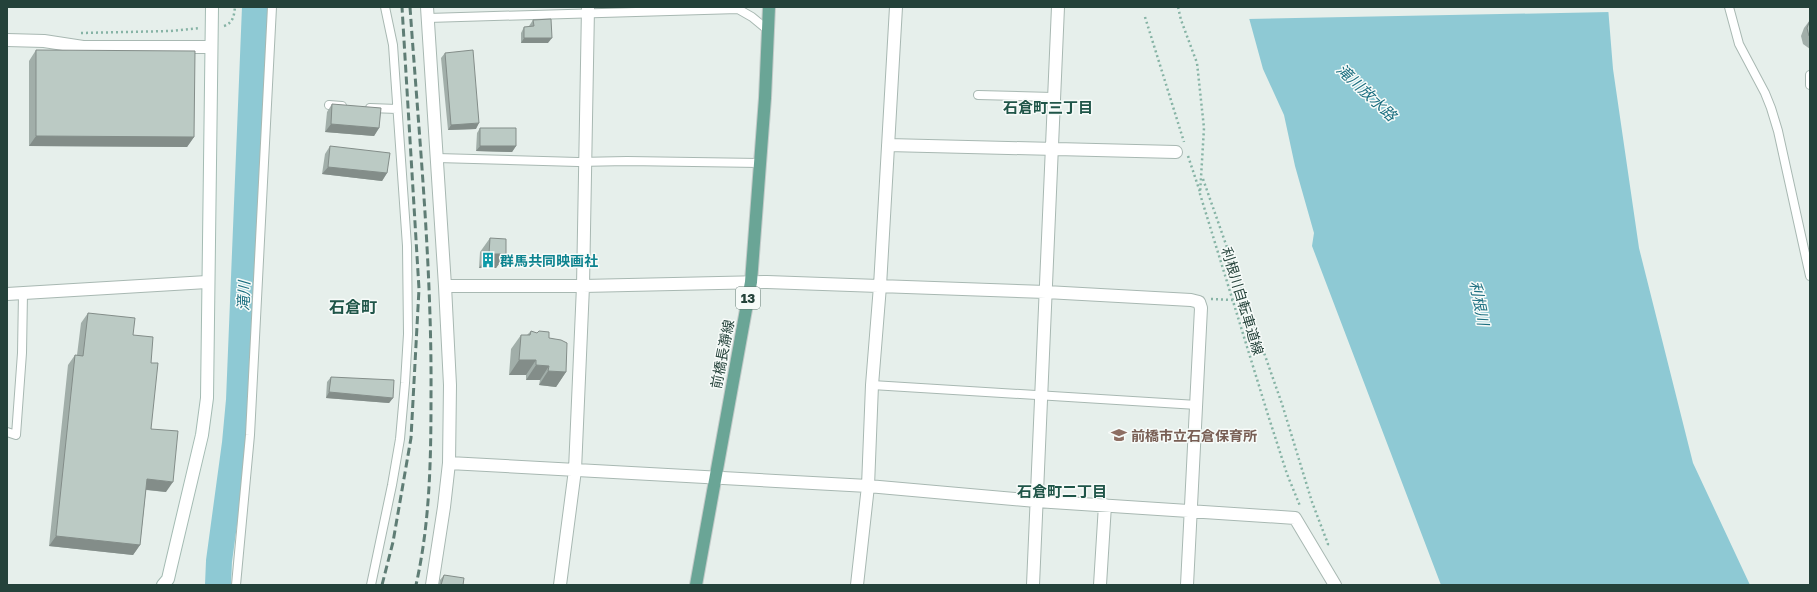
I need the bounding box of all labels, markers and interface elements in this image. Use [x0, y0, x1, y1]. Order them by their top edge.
water label: 滝川放水路 [1333, 60, 1402, 126]
district label: 石倉町三丁目 [1003, 98, 1093, 116]
street label: 利根川自転車道線 [1218, 245, 1268, 357]
building icon: 群馬共同映画社 [479, 251, 497, 269]
place label: 群馬共同映画社 [500, 252, 598, 269]
water label: 滝川 [233, 279, 253, 311]
water label: 利根川 [1467, 279, 1494, 329]
road number: 13 [736, 287, 760, 309]
district label: 石倉町 [329, 297, 377, 317]
street label: 前橋長瀞線 [707, 318, 737, 390]
school or university icon: 前橋市立石倉保育所 [1110, 426, 1128, 444]
place label: 前橋市立石倉保育所 [1131, 427, 1257, 444]
district label: 石倉町二丁目 [1017, 482, 1107, 500]

